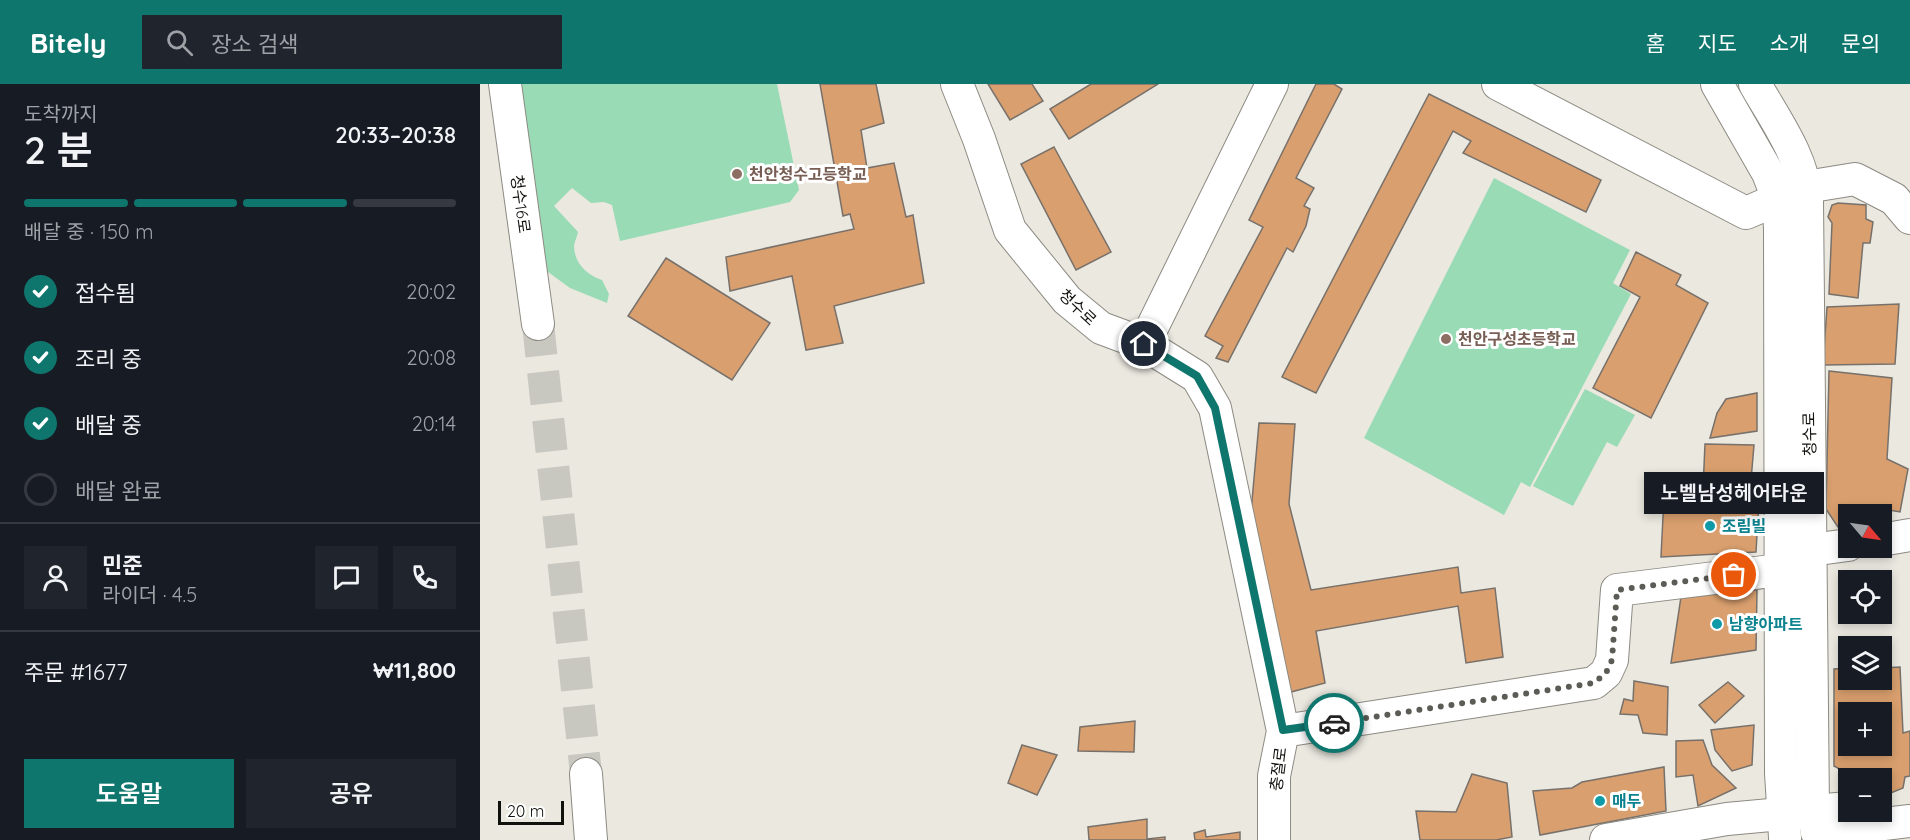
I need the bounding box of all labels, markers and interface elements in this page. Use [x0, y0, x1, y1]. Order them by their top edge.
search box [142, 15, 562, 69]
text: Bitely [30, 25, 106, 60]
icon: search [163, 26, 196, 59]
text: 장소 검색 [211, 30, 298, 58]
text: 홈 [1646, 30, 1665, 56]
text: 지도 [1698, 30, 1737, 56]
text: 소개 [1770, 30, 1808, 56]
text: 문의 [1841, 30, 1880, 56]
text: 도착까지 [24, 101, 98, 126]
text: 20:33–20:38 [335, 121, 456, 149]
text: 2 분 [24, 125, 93, 174]
place label: 천안청수고등학교 [749, 164, 867, 184]
marker: 천안청수고등학교 [730, 167, 744, 181]
street label: 청수16로 [507, 174, 535, 235]
text: 배달 중 · 150 m [24, 219, 153, 244]
icon: check [24, 275, 57, 308]
text: 접수됨 [75, 279, 136, 307]
text: 20:02 [406, 279, 456, 304]
street label: 청수로 [1055, 285, 1101, 330]
pin [1118, 318, 1169, 369]
icon: home [1127, 327, 1160, 360]
place label: 천안구성초등학교 [1458, 329, 1576, 349]
marker: 천안구성초등학교 [1439, 332, 1453, 346]
icon: check [24, 341, 57, 374]
text: 조리 중 [75, 345, 142, 373]
text: 20:08 [407, 345, 456, 370]
icon: check [24, 407, 57, 440]
text: 배달 중 [75, 411, 142, 439]
text: 20:14 [412, 411, 456, 436]
street label: 청수로 [1799, 411, 1819, 456]
callout: 노벨남성헤어타운 [1644, 473, 1824, 515]
text: 배달 완료 [75, 477, 162, 505]
text: 노벨남성헤어타운 [1660, 480, 1808, 505]
north arrow [1838, 504, 1892, 558]
map controls [1838, 504, 1892, 822]
place label: 조림빌 [1722, 516, 1766, 536]
marker: 조림빌 [1703, 519, 1717, 533]
button: person [24, 546, 87, 609]
button: chat [315, 546, 378, 609]
button: phone [393, 546, 456, 609]
pin [1708, 549, 1759, 600]
text: 민준 [102, 551, 142, 579]
icon: bag [1717, 558, 1750, 591]
button: locate [1838, 570, 1892, 624]
text: 라이더 · 4.5 [102, 582, 197, 607]
place label: 남향아파트 [1729, 614, 1803, 634]
marker: 남향아파트 [1710, 617, 1724, 631]
button: layers [1838, 636, 1892, 690]
text: ₩11,800 [373, 656, 456, 684]
text: 주문 #1677 [24, 658, 127, 686]
courier [1304, 693, 1364, 753]
button: + [1838, 702, 1892, 756]
icon: car [1318, 707, 1351, 740]
street label: 충절로 [1265, 746, 1291, 792]
button: 도움말 [24, 759, 234, 828]
button: 공유 [246, 759, 456, 828]
button: − [1838, 768, 1892, 822]
place label: 매두 [1612, 791, 1641, 811]
marker: 매두 [1593, 794, 1607, 808]
scale bar [498, 798, 564, 826]
text: 20 m [507, 801, 544, 821]

